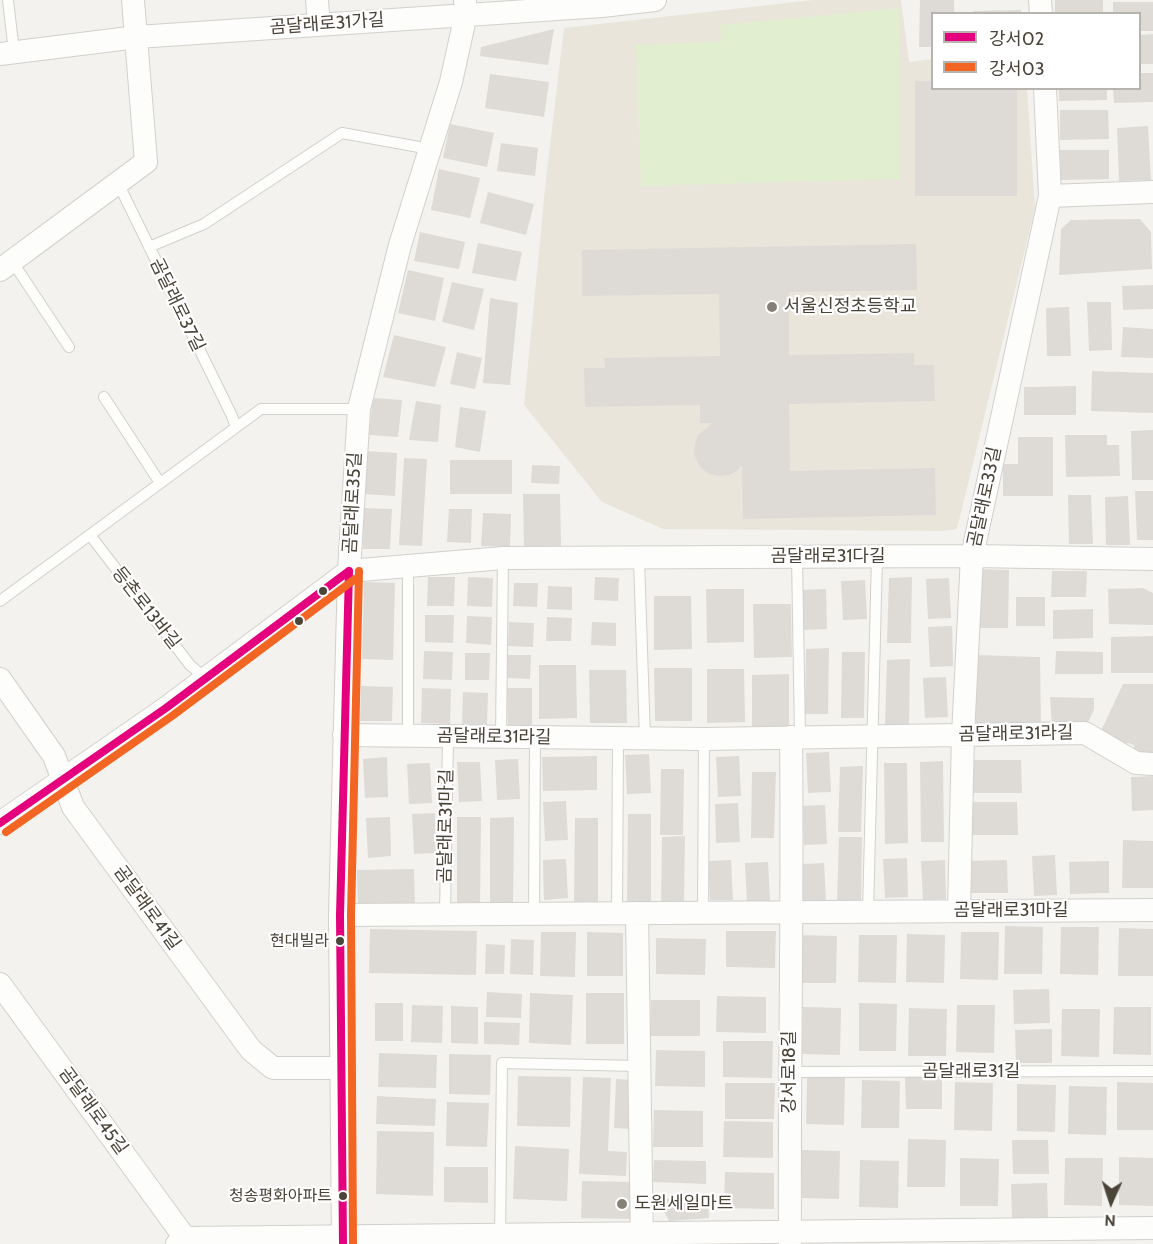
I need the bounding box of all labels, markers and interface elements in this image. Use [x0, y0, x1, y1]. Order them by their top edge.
street label: 곰달래로31가길 [269, 9, 385, 39]
legend [931, 12, 1141, 90]
text: 강서02 [989, 28, 1044, 50]
text: 강서03 [989, 58, 1044, 80]
street label: 곰달래로37길 [145, 255, 209, 355]
place label: 서울신정초등학교 [784, 296, 916, 318]
marker: 서울신정초등학교 [765, 300, 779, 314]
street label: 곰달래로33길 [964, 445, 1006, 549]
street label: 곰달래로35길 [340, 451, 366, 555]
street label: 곰달래로31다길 [771, 546, 885, 568]
street label: 등촌로13바길 [107, 563, 185, 653]
unlabelled marker [317, 585, 329, 597]
unlabelled marker [293, 615, 305, 627]
street label: 곰달래로31라길 [958, 722, 1074, 746]
street label: 곰달래로31라길 [436, 725, 552, 749]
street label: 곰달래로31마길 [434, 768, 458, 884]
street label: 곰달래로41길 [109, 862, 185, 954]
street label: 곰달래로31마길 [954, 900, 1068, 922]
place label: 현대빌라 [270, 931, 329, 951]
marker: 현대빌라 [334, 935, 346, 947]
street label: 강서로18길 [779, 1030, 801, 1114]
street label: 곰달래로31길 [922, 1061, 1020, 1083]
street label: 곰달래로45길 [54, 1063, 132, 1159]
north arrow [1081, 1172, 1141, 1232]
place label: 청송평화아파트 [229, 1186, 332, 1206]
marker: 청송평화아파트 [337, 1190, 349, 1202]
place label: 도원세일마트 [634, 1193, 733, 1215]
marker: 도원세일마트 [615, 1197, 629, 1211]
text: N [1104, 1211, 1116, 1230]

